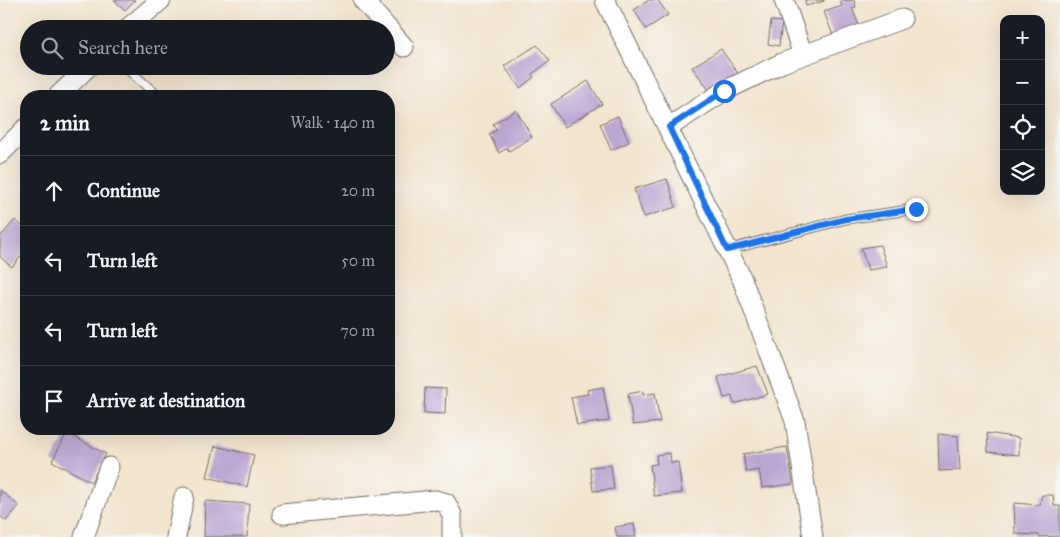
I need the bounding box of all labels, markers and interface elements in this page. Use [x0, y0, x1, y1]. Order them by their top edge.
map controls [1000, 15, 1045, 195]
button: + [1000, 15, 1045, 60]
search box [20, 20, 395, 75]
icon: search [38, 34, 66, 62]
text: Search here [78, 36, 168, 59]
button: − [1000, 60, 1045, 105]
route start [713, 80, 736, 103]
button: locate [1000, 105, 1045, 150]
text: 2 min [40, 110, 90, 136]
text: Walk · 140 m [290, 113, 375, 132]
button: layers [1000, 150, 1045, 195]
icon: ahead [40, 177, 68, 205]
text: Continue [87, 179, 160, 202]
text: 20 m [341, 181, 375, 200]
route end [905, 198, 928, 221]
icon: left [40, 247, 68, 275]
text: Turn left [87, 249, 157, 272]
text: 50 m [341, 251, 375, 270]
icon: left [40, 317, 68, 345]
text: Turn left [87, 319, 157, 342]
text: 70 m [340, 321, 375, 340]
icon: arrive [40, 387, 68, 415]
text: Arrive at destination [87, 389, 245, 412]

